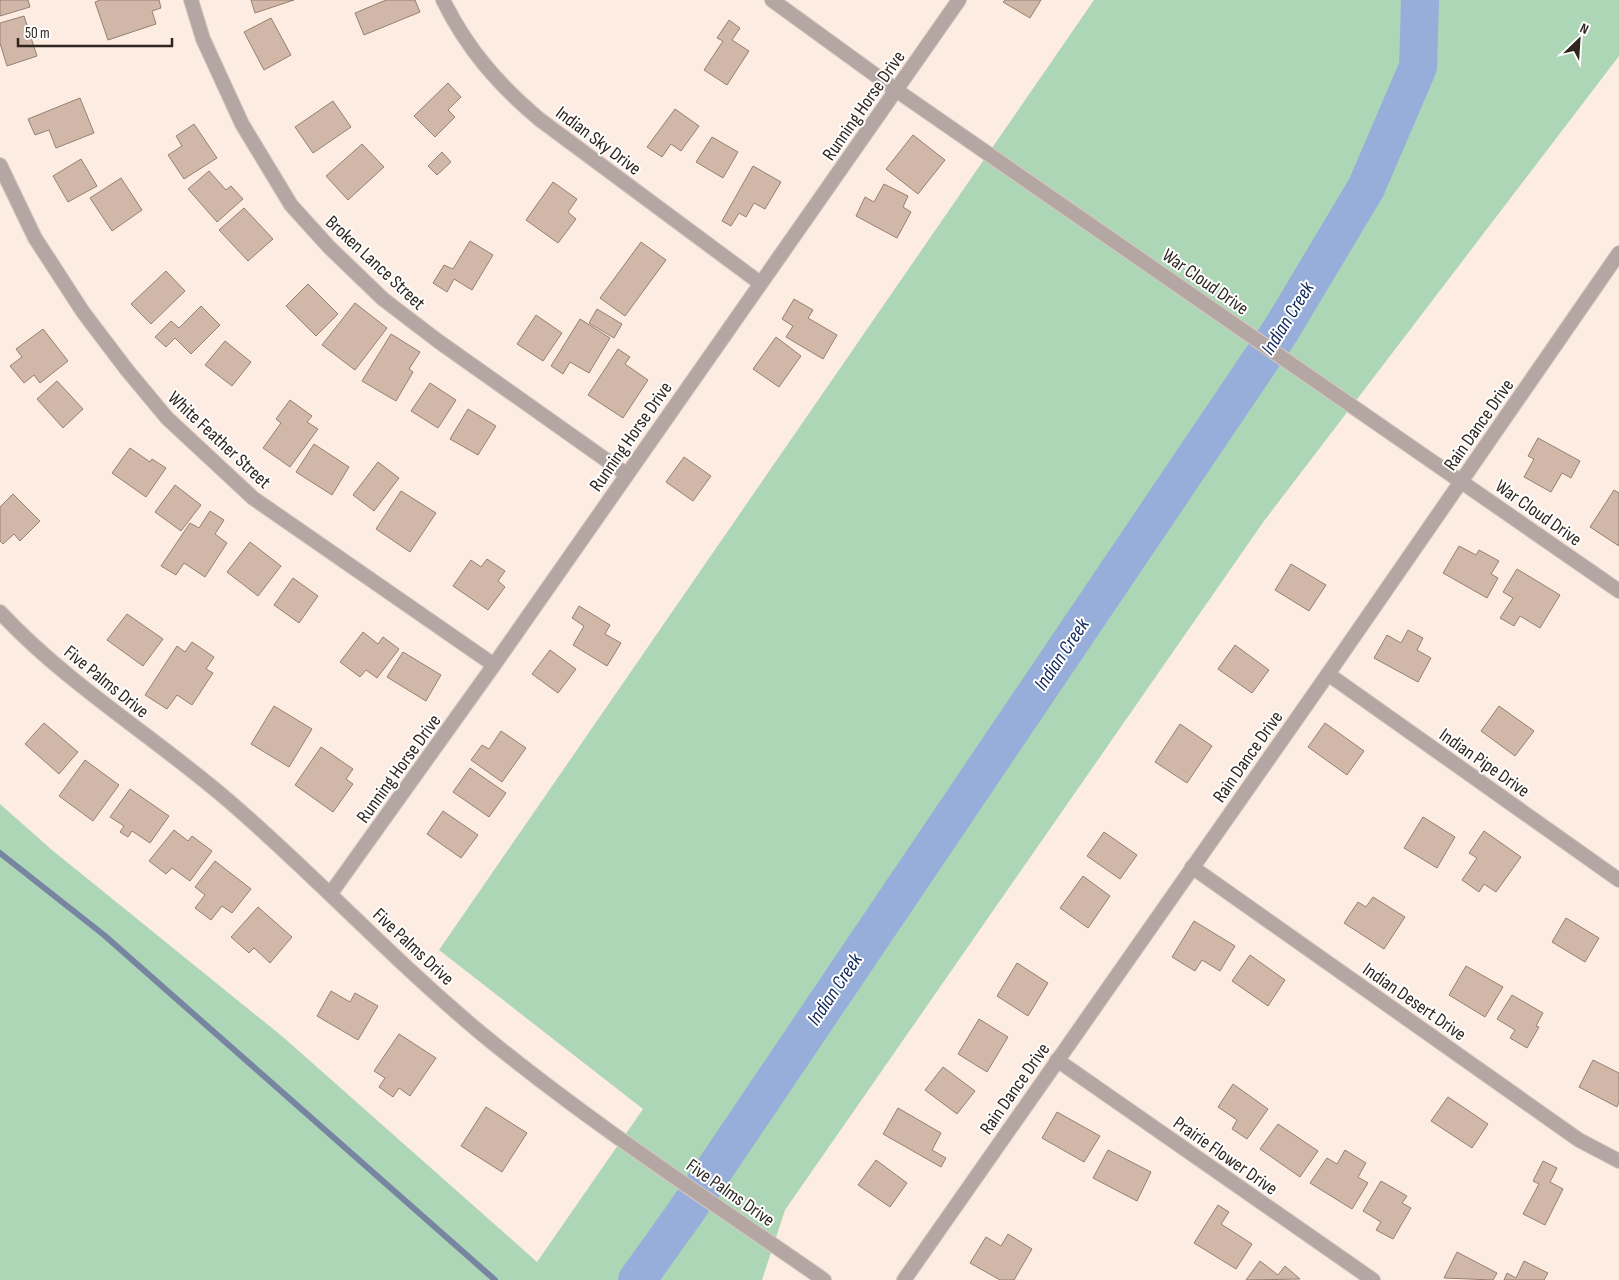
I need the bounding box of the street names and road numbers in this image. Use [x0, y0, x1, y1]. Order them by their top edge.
street label: Running Horse Drive [818, 47, 911, 165]
street label: Indian Sky Drive [551, 102, 645, 181]
street label: Broken Lance Street [320, 211, 430, 315]
street label: War Cloud Drive [1157, 244, 1253, 320]
street label: Rain Dance Drive [1439, 375, 1519, 475]
street label: Running Horse Drive [585, 378, 678, 496]
street label: White Feather Street [163, 387, 275, 494]
street label: War Cloud Drive [1490, 475, 1586, 551]
street label: Five Palms Drive [59, 641, 153, 723]
street label: Rain Dance Drive [1208, 707, 1288, 807]
street label: Running Horse Drive [352, 710, 446, 828]
street label: Indian Pipe Drive [1434, 724, 1534, 803]
street label: Five Palms Drive [368, 904, 458, 991]
street label: Indian Desert Drive [1358, 958, 1470, 1046]
street label: Rain Dance Drive [975, 1039, 1055, 1139]
street label: Prairie Flower Drive [1169, 1112, 1282, 1201]
street label: Five Palms Drive [681, 1154, 779, 1232]

